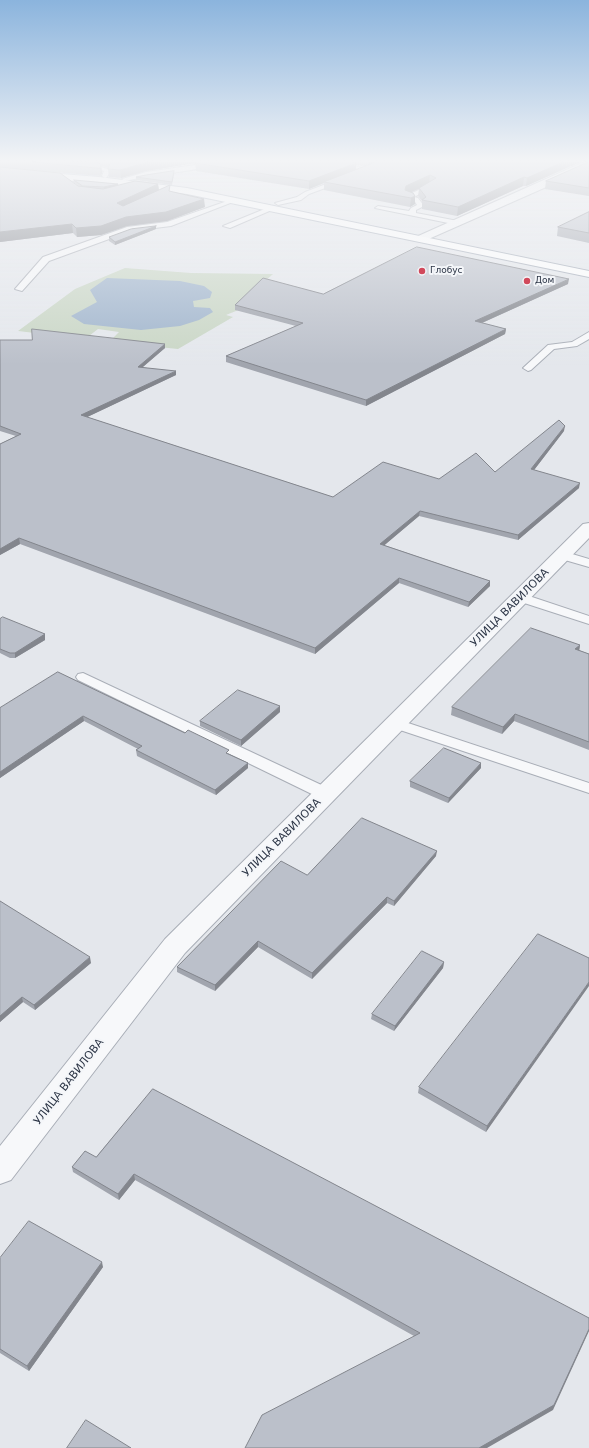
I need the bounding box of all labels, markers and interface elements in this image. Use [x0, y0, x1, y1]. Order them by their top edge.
marker: Глобус [417, 266, 427, 276]
place label: Глобус [430, 266, 463, 276]
marker: Дом [522, 276, 532, 286]
place label: Дом [535, 276, 554, 286]
street label: УЛИЦА ВАВИЛОВА [468, 566, 552, 650]
street label: УЛИЦА ВАВИЛОВА [240, 796, 324, 880]
street label: УЛИЦА ВАВИЛОВА [31, 1036, 107, 1128]

